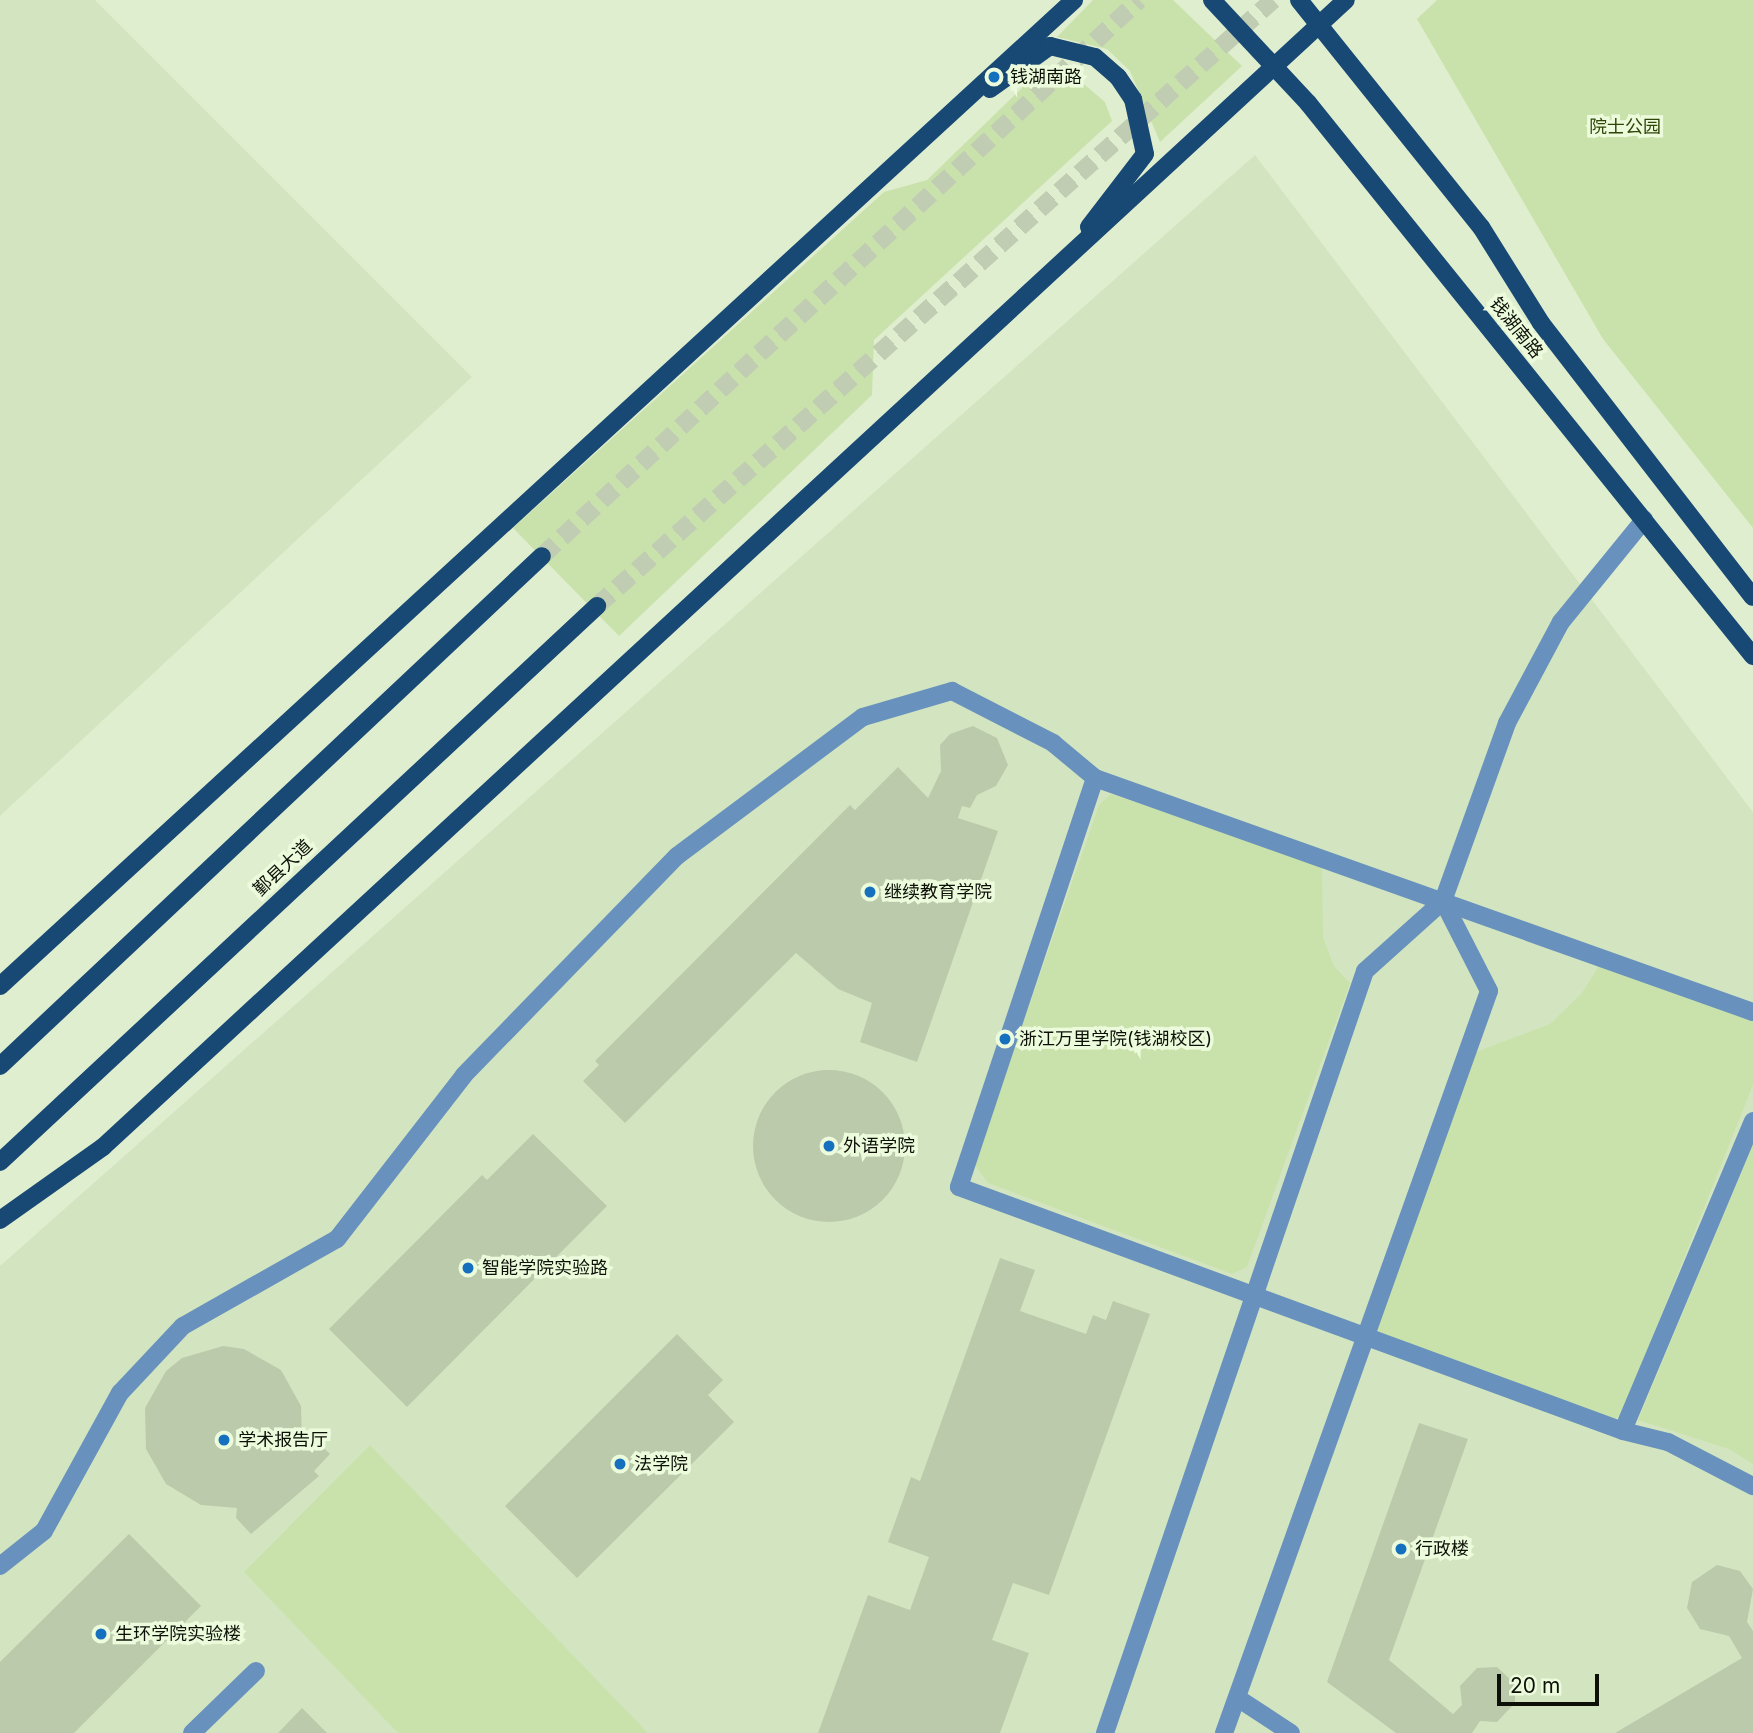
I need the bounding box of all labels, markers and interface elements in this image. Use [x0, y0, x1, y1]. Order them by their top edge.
place label: 钱湖南路 [1010, 66, 1082, 88]
marker: 钱湖南路 [984, 67, 1004, 87]
park label: 院士公园 [1589, 116, 1661, 138]
street label: 钱湖南路 [1485, 293, 1547, 363]
street label: 鄞县大道 [249, 836, 317, 900]
place label: 继续教育学院 [884, 881, 992, 903]
marker: 继续教育学院 [862, 884, 878, 900]
place label: 浙江万里学院(钱湖校区) [1019, 1028, 1212, 1050]
marker: 浙江万里学院(钱湖校区) [997, 1031, 1013, 1047]
place label: 外语学院 [843, 1135, 915, 1157]
marker: 外语学院 [821, 1138, 837, 1154]
place label: 智能学院实验路 [482, 1257, 608, 1279]
marker: 智能学院实验路 [460, 1260, 476, 1276]
place label: 学术报告厅 [238, 1429, 328, 1451]
marker: 学术报告厅 [216, 1432, 232, 1448]
place label: 法学院 [634, 1453, 688, 1475]
marker: 法学院 [612, 1456, 628, 1472]
place label: 行政楼 [1415, 1538, 1469, 1560]
marker: 行政楼 [1393, 1541, 1409, 1557]
place label: 生环学院实验楼 [115, 1623, 241, 1645]
marker: 生环学院实验楼 [93, 1626, 109, 1642]
scale bar [1501, 1660, 1602, 1704]
text: 20 m [1510, 1673, 1560, 1698]

